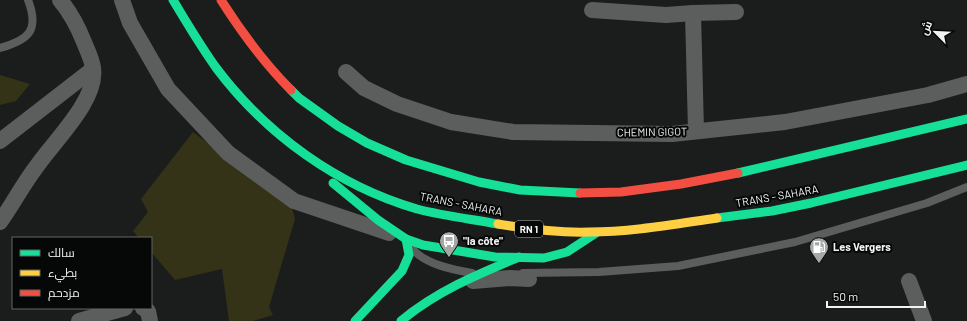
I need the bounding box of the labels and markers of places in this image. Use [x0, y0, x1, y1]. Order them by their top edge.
bus stop icon: "la côte" [438, 230, 460, 258]
place label: "la côte" [463, 234, 503, 247]
fuel station icon: Les Vergers [808, 236, 830, 264]
place label: Les Vergers [833, 240, 891, 253]

